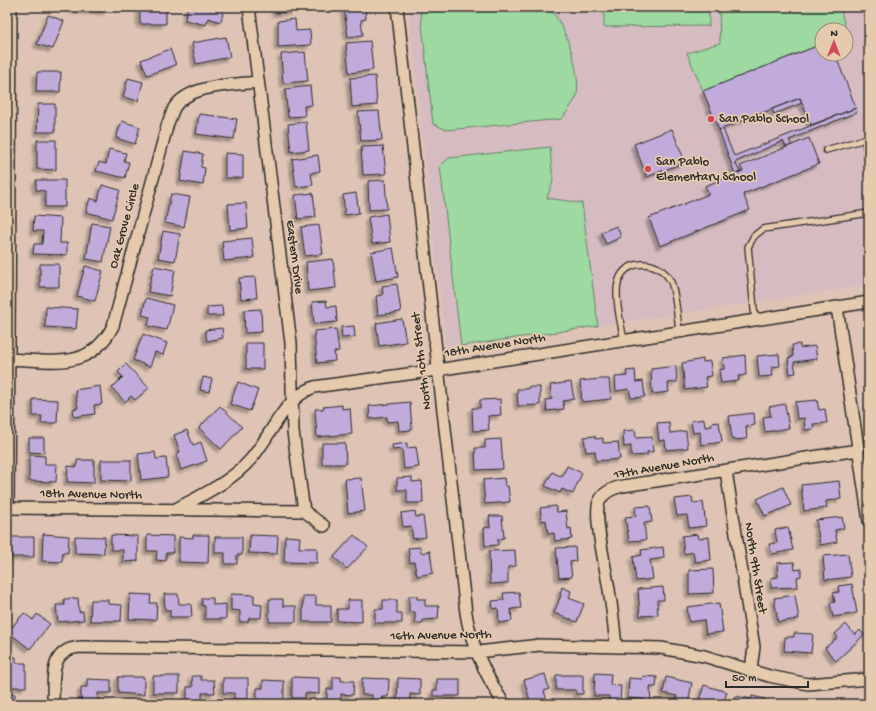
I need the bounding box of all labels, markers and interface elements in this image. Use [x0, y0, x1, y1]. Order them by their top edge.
north arrow [814, 22, 854, 62]
text: N [830, 28, 838, 40]
place label: San Pablo School [719, 112, 809, 127]
marker: San Pablo School [706, 114, 716, 124]
place label: San Pablo Elementary School [656, 155, 756, 185]
marker: San Pablo Elementary School [643, 164, 653, 174]
street label: Oak Grove Circle [106, 182, 144, 270]
street label: Eastern Drive [282, 219, 306, 295]
street label: North 10th Street [408, 310, 435, 410]
street label: 18th Avenue North [442, 331, 547, 362]
street label: 17th Avenue North [612, 451, 715, 483]
street label: 18th Avenue North [39, 487, 142, 503]
street label: North 9th Street [740, 522, 770, 616]
street label: 16th Avenue North [389, 628, 492, 644]
scale bar [726, 663, 808, 689]
text: 50 m [732, 672, 757, 686]

